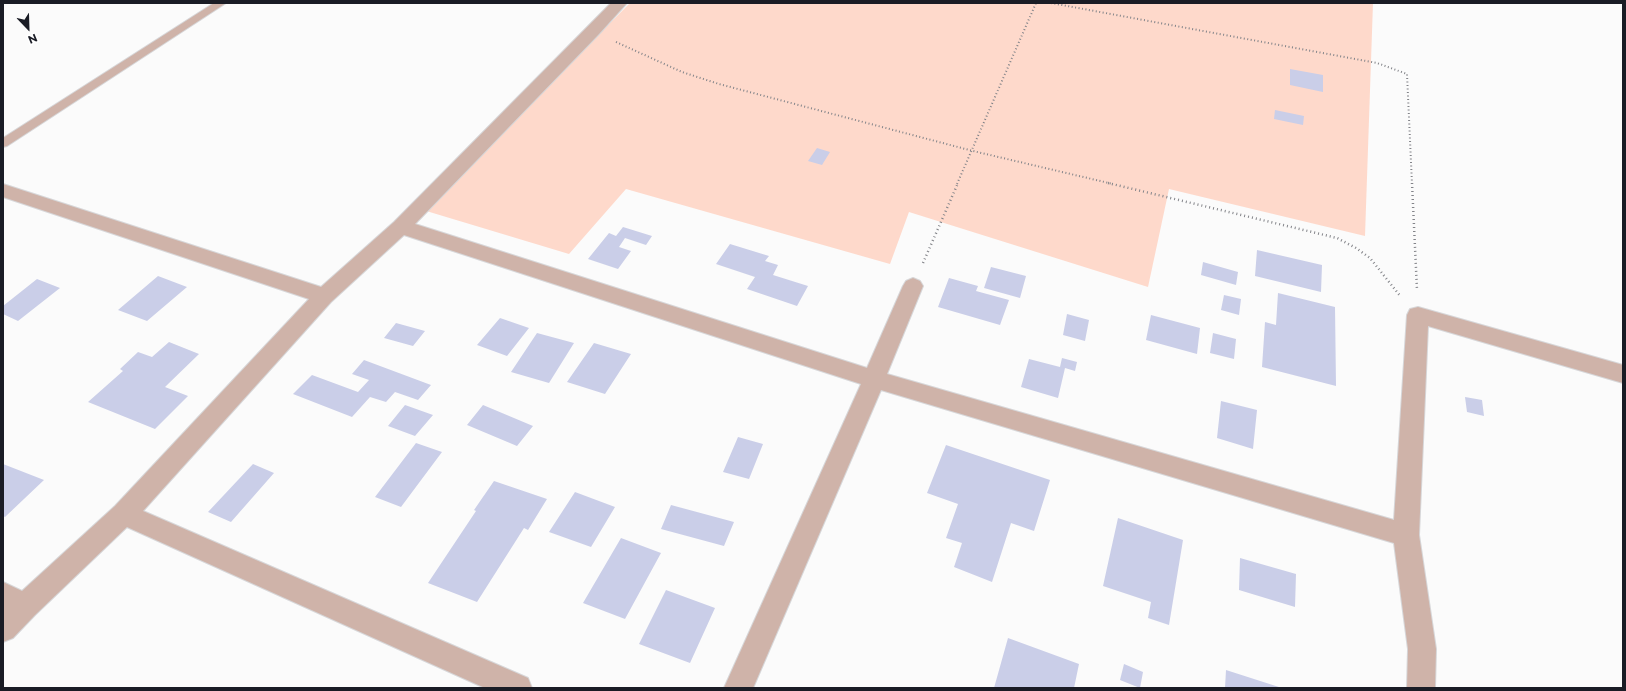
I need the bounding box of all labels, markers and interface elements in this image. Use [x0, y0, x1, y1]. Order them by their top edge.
north arrow [8, 8, 48, 48]
text: N [26, 31, 40, 47]

